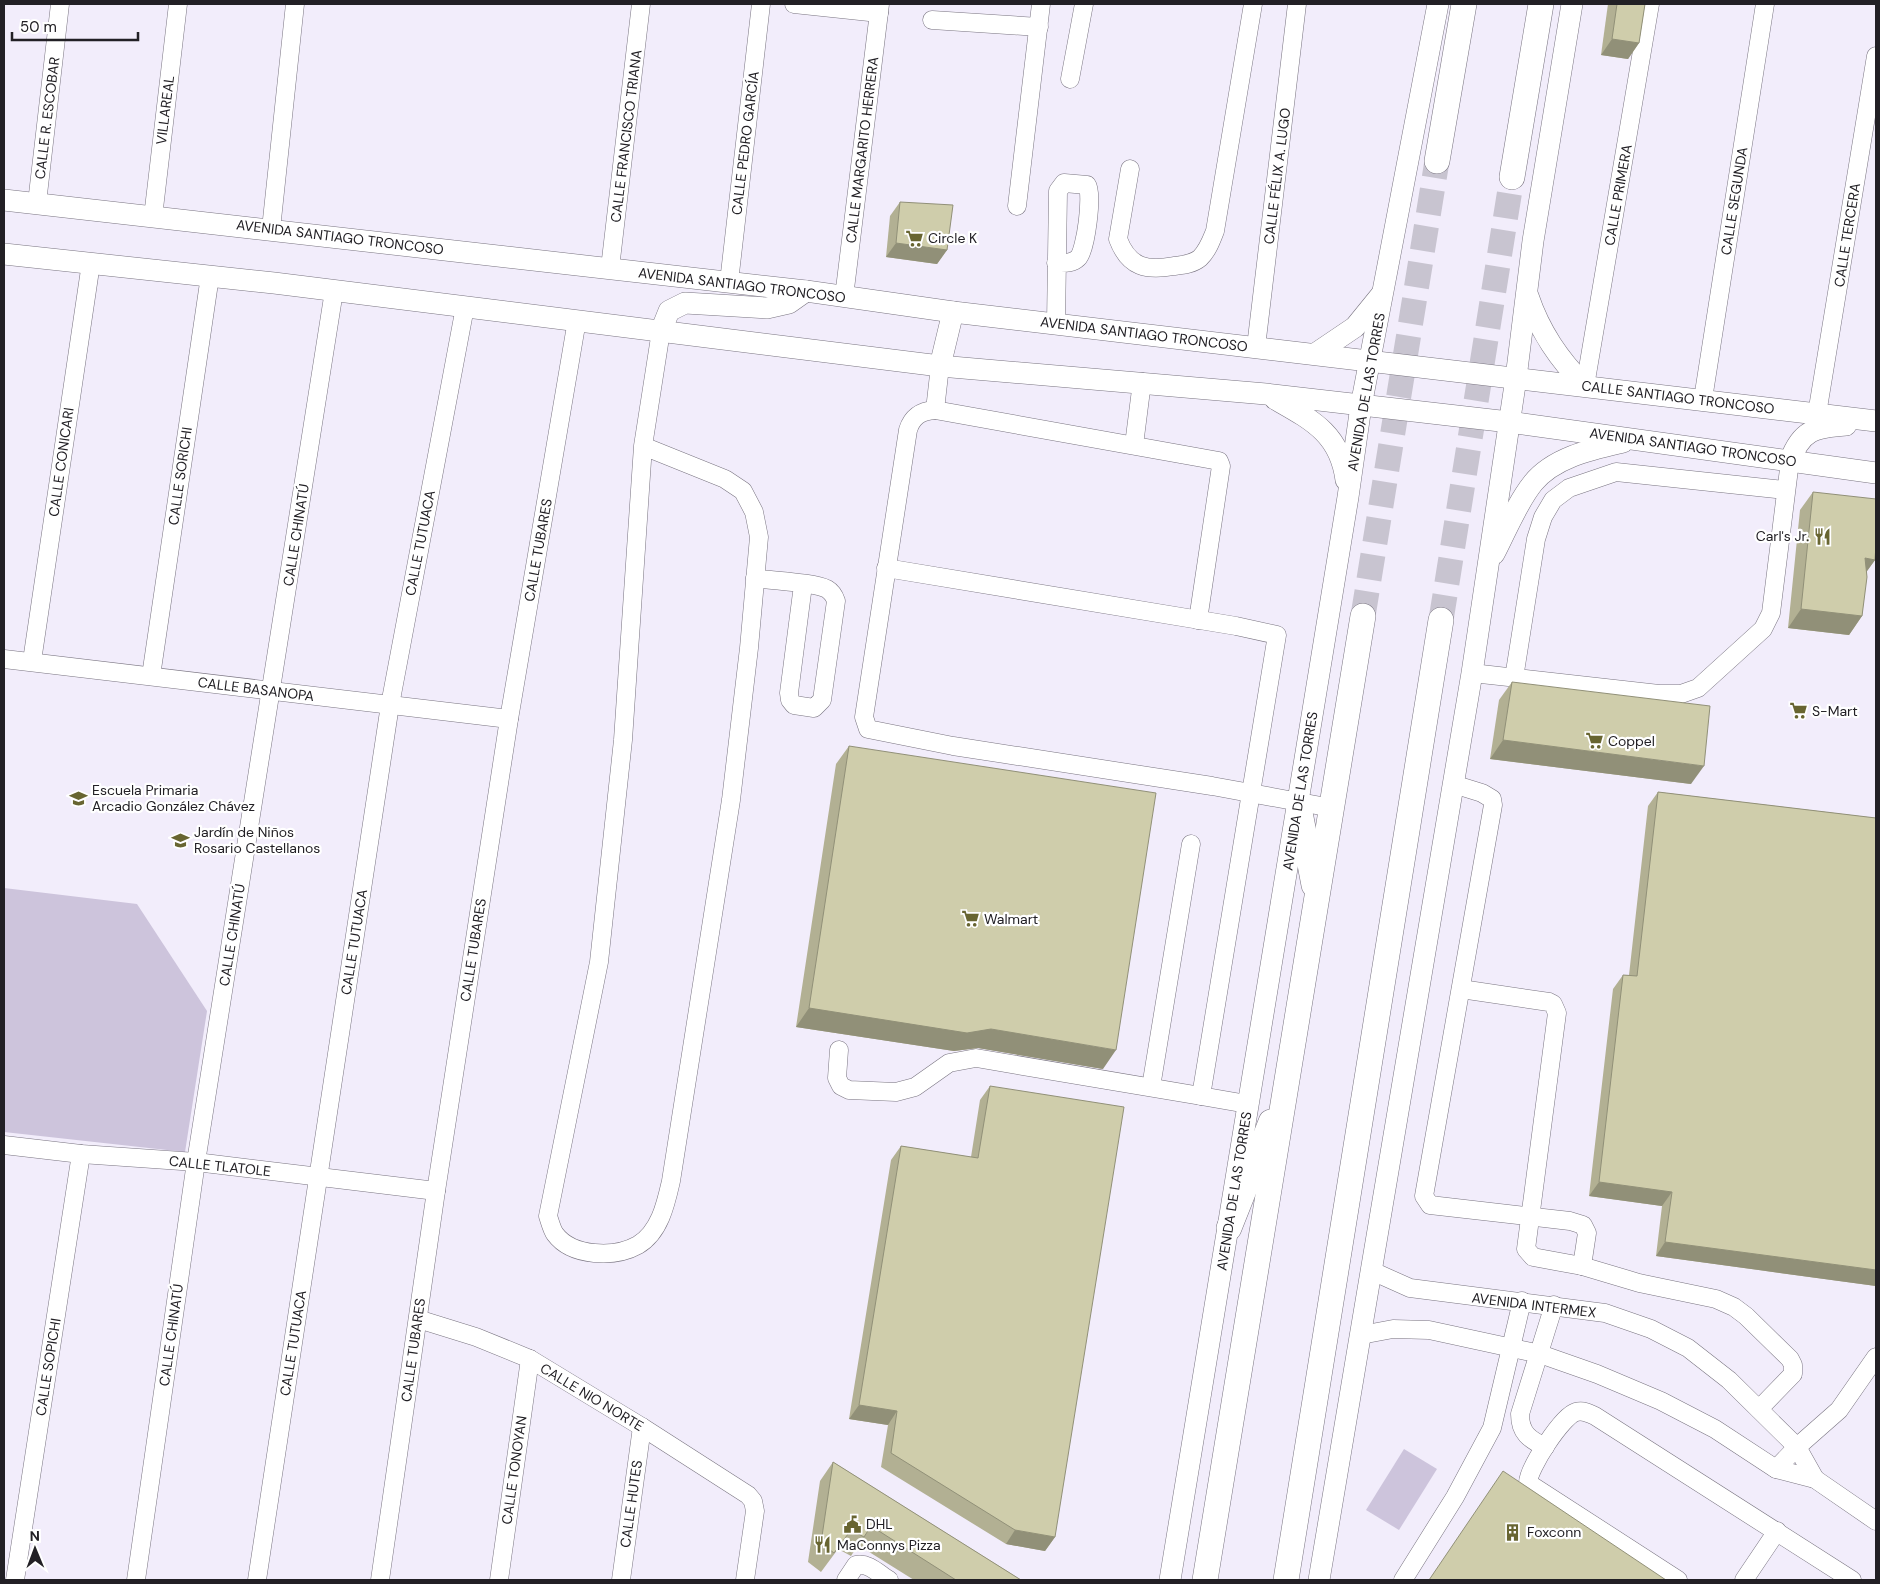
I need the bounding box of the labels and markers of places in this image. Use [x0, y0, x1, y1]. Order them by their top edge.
supermarket icon: Circle K [904, 228, 924, 248]
place label: Circle K [928, 229, 977, 247]
restaurant icon: Carl's Jr. [1813, 526, 1833, 546]
place label: Carl's Jr. [1756, 527, 1809, 545]
supermarket icon: S-Mart [1788, 701, 1808, 721]
place label: S-Mart [1812, 702, 1858, 720]
supermarket icon: Coppel [1584, 731, 1604, 751]
place label: Coppel [1608, 732, 1655, 750]
place label: Escuela Primaria Arcadio González Chávez [92, 781, 255, 815]
school or university icon: Escuela Primaria Arcadio González Chávez [68, 788, 88, 808]
place label: Jardín de Niños Rosario Castellanos [194, 823, 320, 857]
school or university icon: Jardín de Niños Rosario Castellanos [170, 830, 190, 850]
supermarket icon: Walmart [960, 909, 980, 929]
place label: Walmart [984, 910, 1038, 928]
public building icon: DHL [842, 1514, 862, 1534]
place label: DHL [866, 1515, 893, 1533]
building icon: Foxconn [1503, 1522, 1523, 1542]
place label: Foxconn [1527, 1523, 1581, 1541]
restaurant icon: MaConnys Pizza [813, 1535, 833, 1555]
place label: MaConnys Pizza [837, 1536, 941, 1554]

